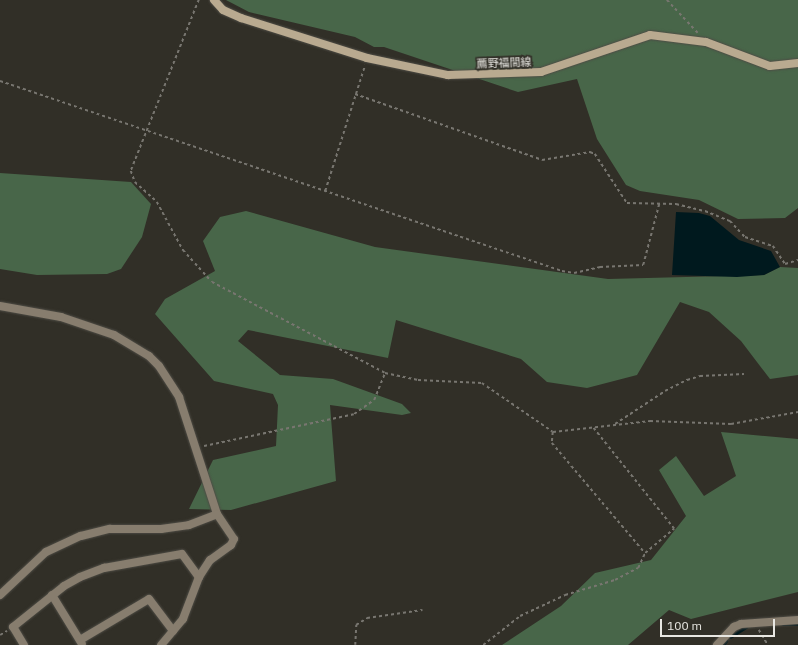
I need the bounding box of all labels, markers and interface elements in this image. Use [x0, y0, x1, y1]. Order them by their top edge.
street label: 薦野福間線 [476, 55, 532, 71]
scale bar [662, 611, 777, 637]
text: 100 m [667, 618, 702, 633]

